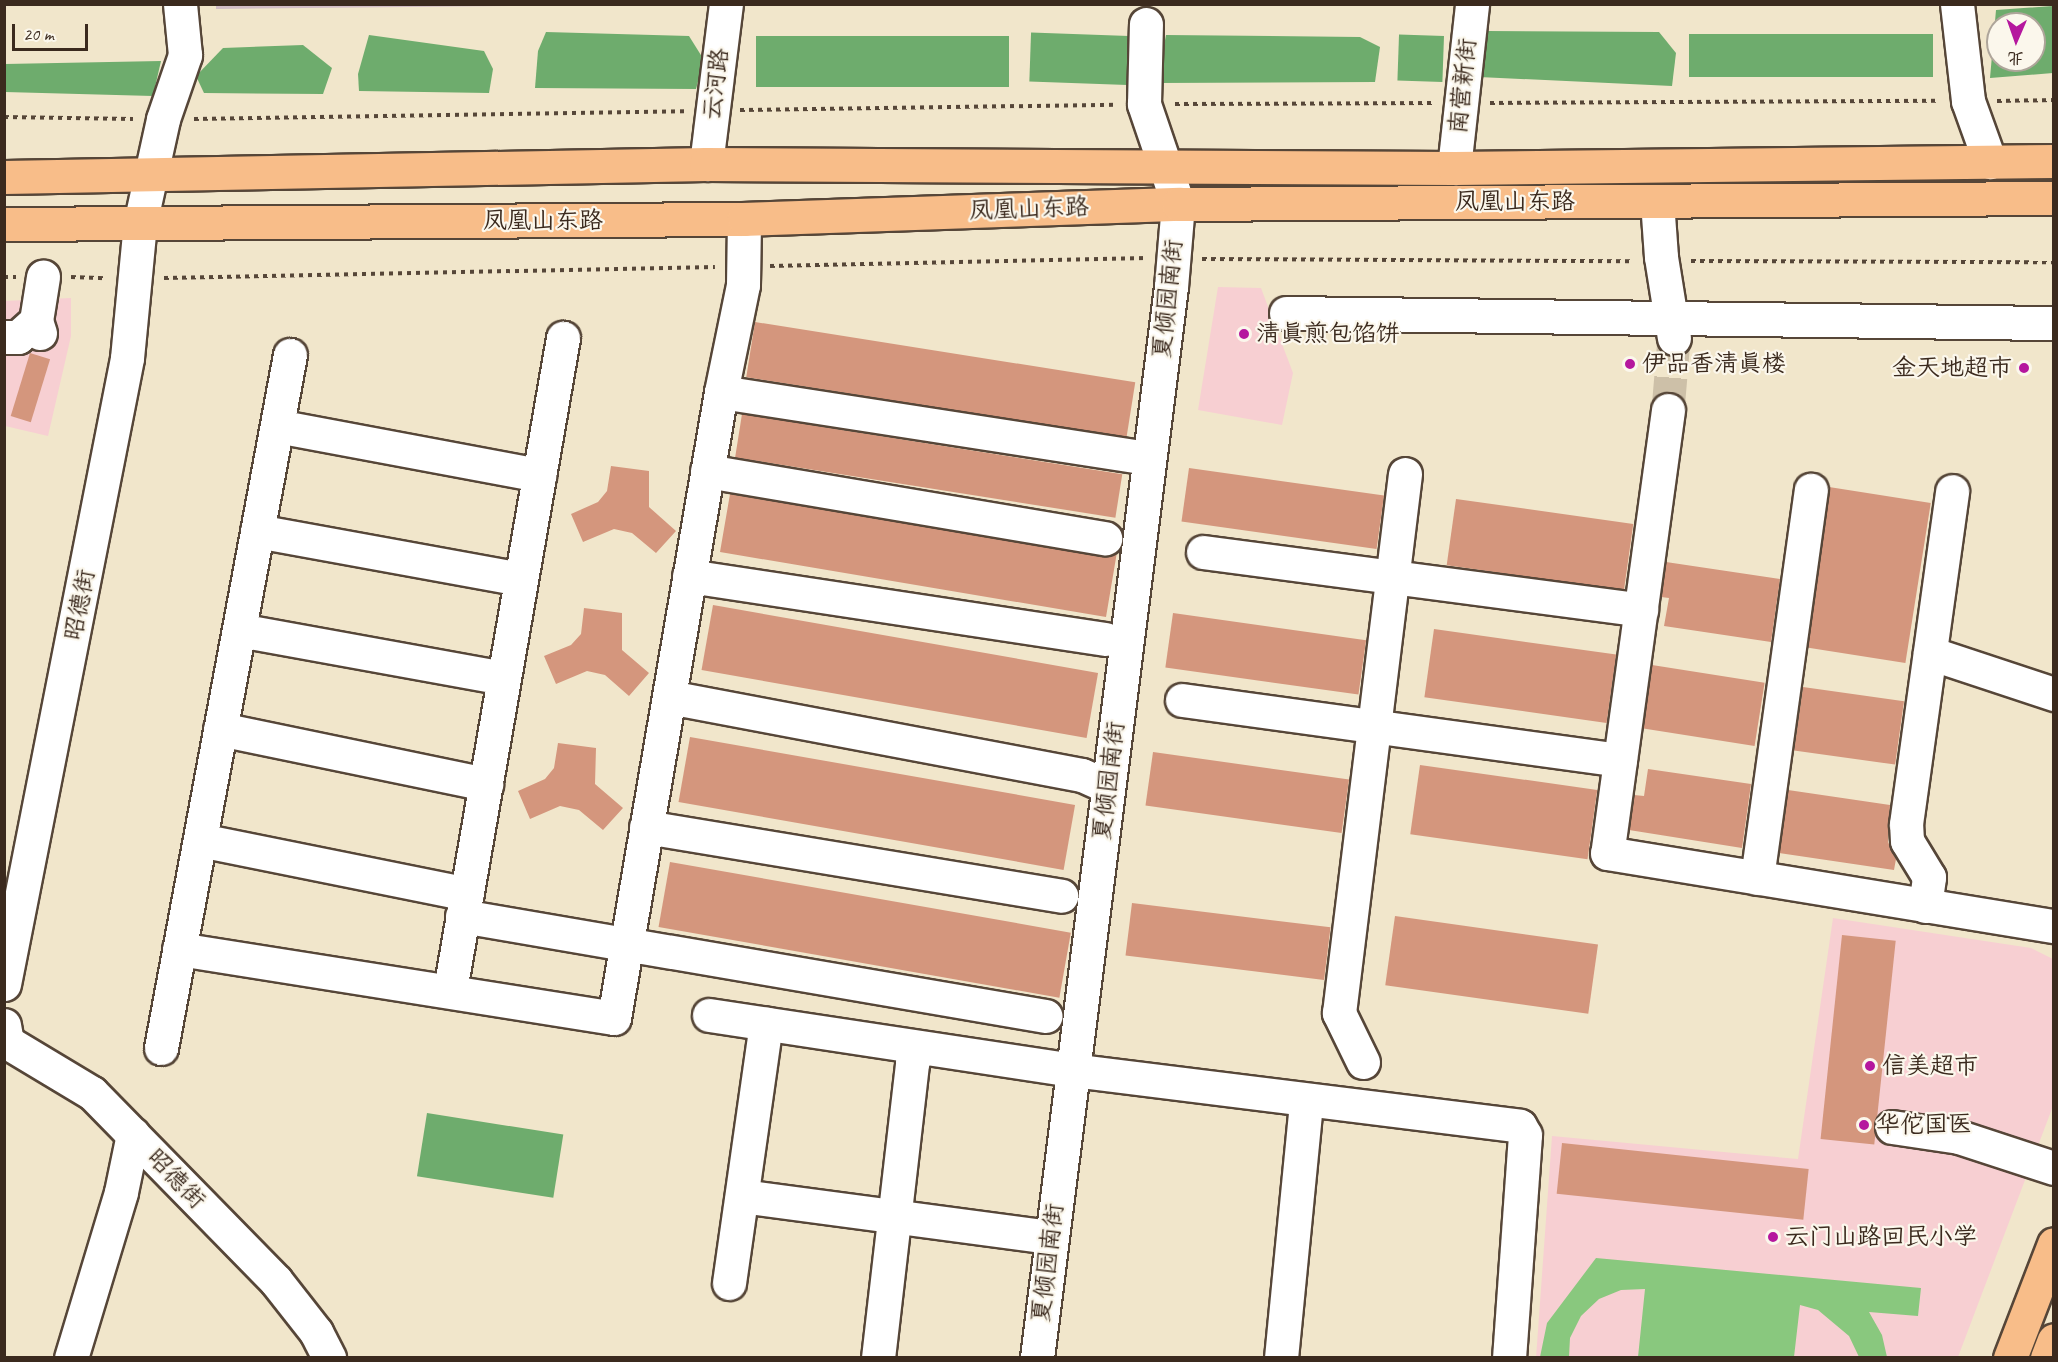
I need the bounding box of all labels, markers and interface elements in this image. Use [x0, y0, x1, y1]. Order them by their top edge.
scale bar [15, 12, 92, 50]
north arrow [1986, 12, 2046, 72]
text: 20 m [23, 23, 54, 45]
street label: 南营新街 [1444, 37, 1482, 135]
street label: 云河路 [697, 47, 735, 121]
text: 北 [2007, 48, 2024, 68]
street label: 凤凰山东路 [1455, 188, 1575, 216]
street label: 凤凰山东路 [969, 193, 1089, 225]
street label: 凤凰山东路 [483, 207, 603, 235]
street label: 夏倾园南街 [1147, 238, 1189, 360]
place label: 清真煎包馅饼 [1256, 320, 1400, 348]
marker: 清真煎包馅饼 [1237, 327, 1251, 341]
place label: 伊品香清真楼 [1642, 350, 1786, 378]
place label: 金天地超市 [1892, 354, 2012, 382]
marker: 伊品香清真楼 [1623, 357, 1637, 371]
marker: 金天地超市 [2017, 361, 2031, 375]
street label: 昭德街 [59, 567, 101, 643]
street label: 夏倾园南街 [1087, 720, 1131, 842]
place label: 信美超市 [1882, 1052, 1978, 1080]
marker: 信美超市 [1863, 1059, 1877, 1073]
place label: 华佗国医 [1876, 1111, 1972, 1139]
marker: 华佗国医 [1857, 1118, 1871, 1132]
street label: 昭德街 [141, 1143, 211, 1215]
street label: 夏倾园南街 [1026, 1202, 1070, 1324]
place label: 云门山路回民小学 [1785, 1223, 1977, 1251]
marker: 云门山路回民小学 [1766, 1230, 1780, 1244]

